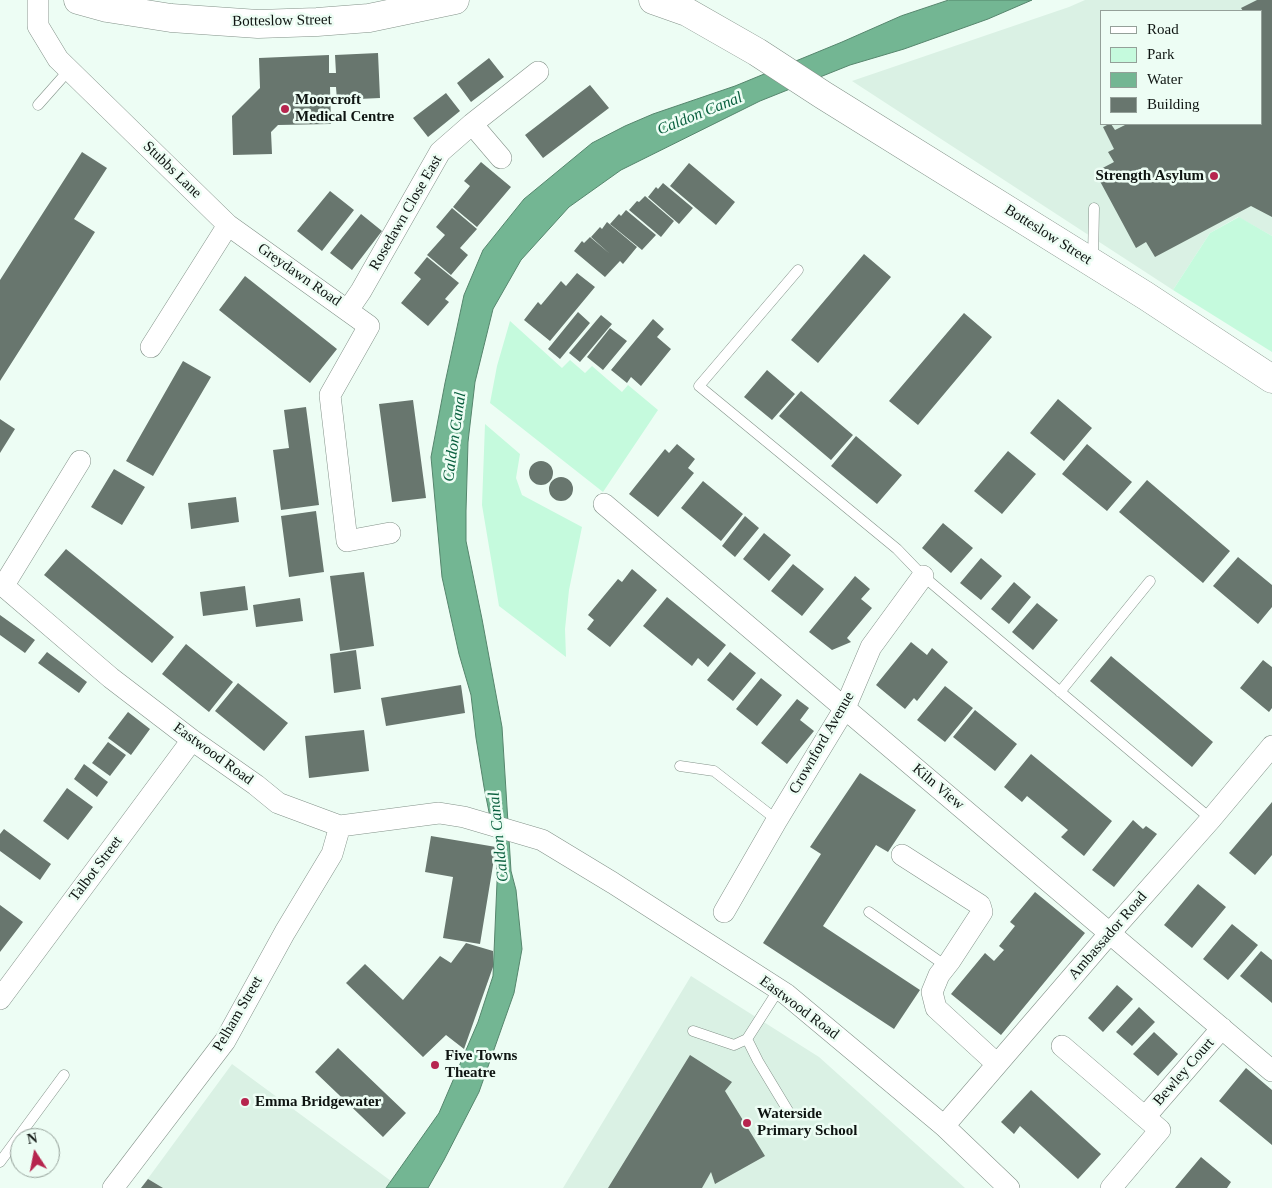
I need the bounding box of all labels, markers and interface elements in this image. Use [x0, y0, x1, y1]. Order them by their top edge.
legend [1100, 10, 1262, 125]
street label: Botteslow Street [232, 11, 332, 31]
text: Road [1147, 21, 1179, 37]
text: Park [1147, 46, 1175, 62]
text: Water [1147, 71, 1182, 87]
water label: Caldon Canal [655, 88, 745, 140]
place label: Moorcroft Medical Centre [295, 91, 394, 126]
text: Building [1147, 96, 1200, 112]
marker: Moorcroft Medical Centre [279, 103, 291, 115]
street label: Stubbs Lane [139, 138, 205, 202]
street label: Rosedawn Close East [366, 152, 446, 274]
place label: Strength Asylum [1096, 167, 1204, 185]
marker: Strength Asylum [1208, 170, 1220, 182]
street label: Botteslow Street [1001, 201, 1095, 269]
street label: Greydawn Road [254, 240, 344, 310]
water label: Caldon Canal [439, 391, 471, 483]
street label: Crownford Avenue [785, 689, 859, 797]
street label: Eastwood Road [169, 719, 257, 789]
street label: Kiln View [908, 760, 968, 814]
water label: Caldon Canal [485, 791, 513, 883]
street label: Talbot Street [66, 833, 126, 905]
street label: Ambassador Road [1065, 888, 1151, 984]
street label: Eastwood Road [756, 972, 842, 1044]
street label: Pelham Street [209, 973, 267, 1055]
street label: Bewley Court [1150, 1034, 1218, 1110]
place label: Five Towns Theatre [445, 1047, 517, 1082]
marker: Five Towns Theatre [429, 1059, 441, 1071]
place label: Emma Bridgewater [255, 1093, 381, 1111]
marker: Emma Bridgewater [239, 1096, 251, 1108]
place label: Waterside Primary School [757, 1105, 857, 1140]
marker: Waterside Primary School [741, 1117, 753, 1129]
north arrow [10, 1128, 60, 1178]
text: N [26, 1130, 39, 1147]

